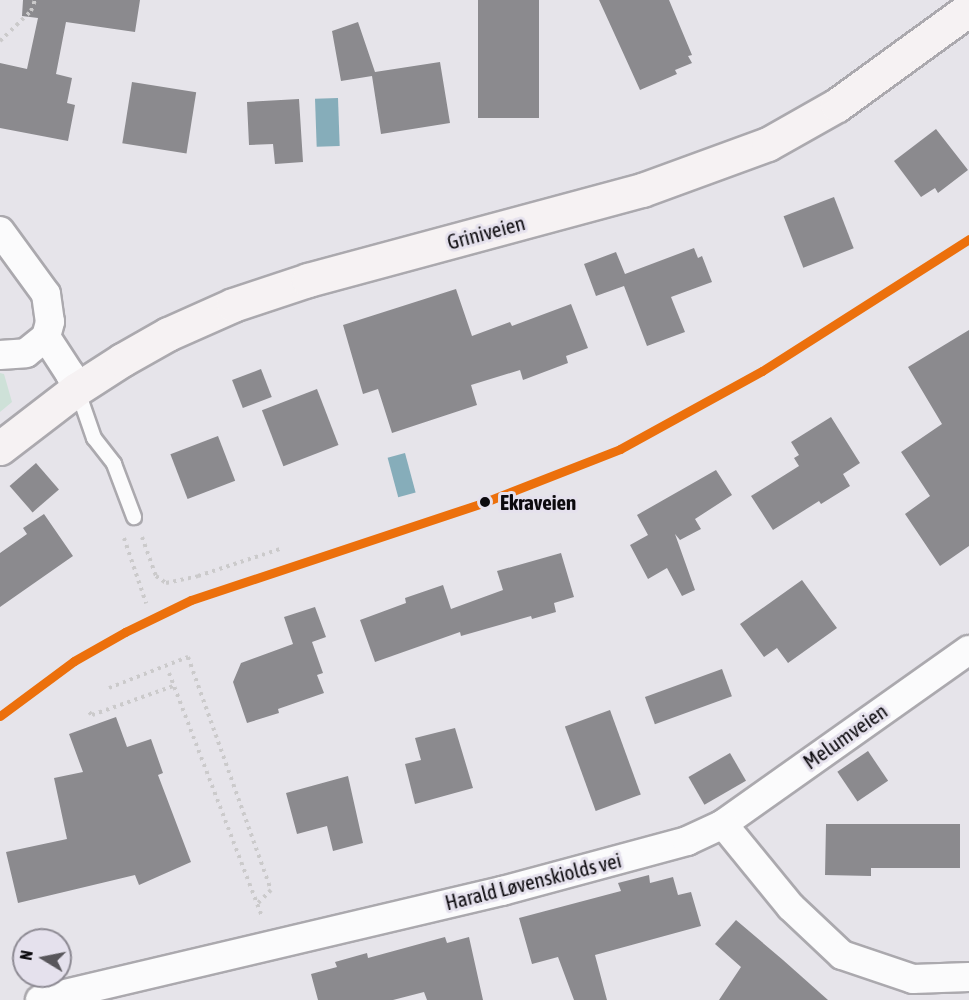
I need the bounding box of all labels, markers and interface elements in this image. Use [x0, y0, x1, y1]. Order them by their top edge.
street label: Griniveien [444, 210, 528, 254]
place label: Ekraveien [500, 489, 576, 515]
marker: Ekraveien [475, 492, 495, 512]
street label: Melumveien [798, 698, 892, 774]
street label: Harald Løvenskiolds vei [442, 847, 624, 915]
north arrow [12, 928, 72, 988]
text: N [17, 949, 36, 961]

